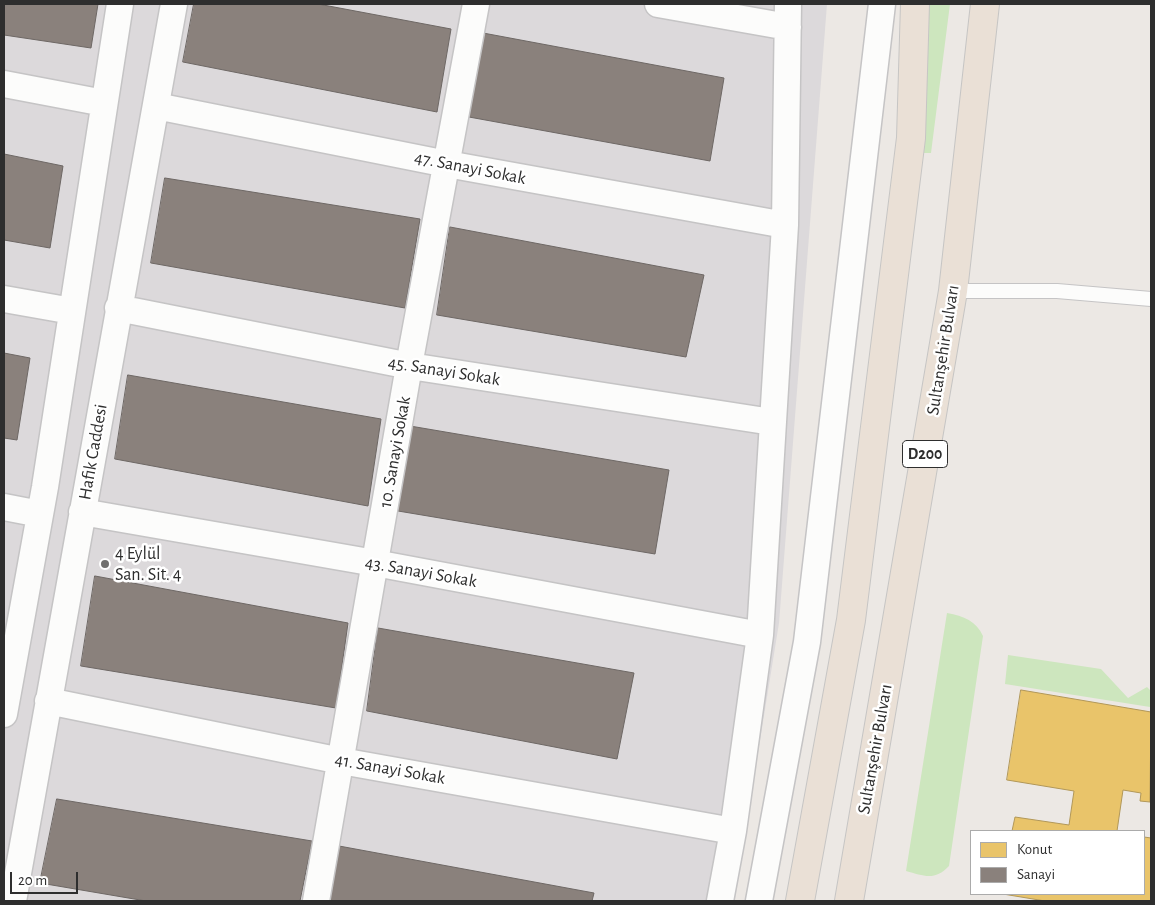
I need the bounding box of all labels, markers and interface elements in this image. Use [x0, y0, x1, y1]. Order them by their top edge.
street label: 47. Sanayi Sokak [412, 147, 528, 189]
street label: Sultanşehir Bulvarı [922, 283, 964, 417]
street label: 45. Sanayi Sokak [386, 351, 502, 391]
street label: 10. Sanayi Sokak [375, 395, 415, 509]
street label: Hafik Caddesi [74, 402, 112, 502]
road number: D200 [902, 440, 948, 468]
place label: 4 Eylül San. Sit. 4 [115, 543, 181, 586]
street label: 43. Sanayi Sokak [363, 552, 479, 592]
marker: 4 Eylül San. Sit. 4 [99, 558, 111, 570]
street label: Sultanşehir Bulvarı [853, 682, 897, 816]
street label: 41. Sanayi Sokak [333, 749, 447, 789]
legend [970, 830, 1145, 895]
text: Konut [1017, 842, 1052, 857]
scale bar [12, 862, 80, 894]
text: Sanayi [1017, 867, 1055, 882]
text: 20 m [18, 873, 47, 888]

